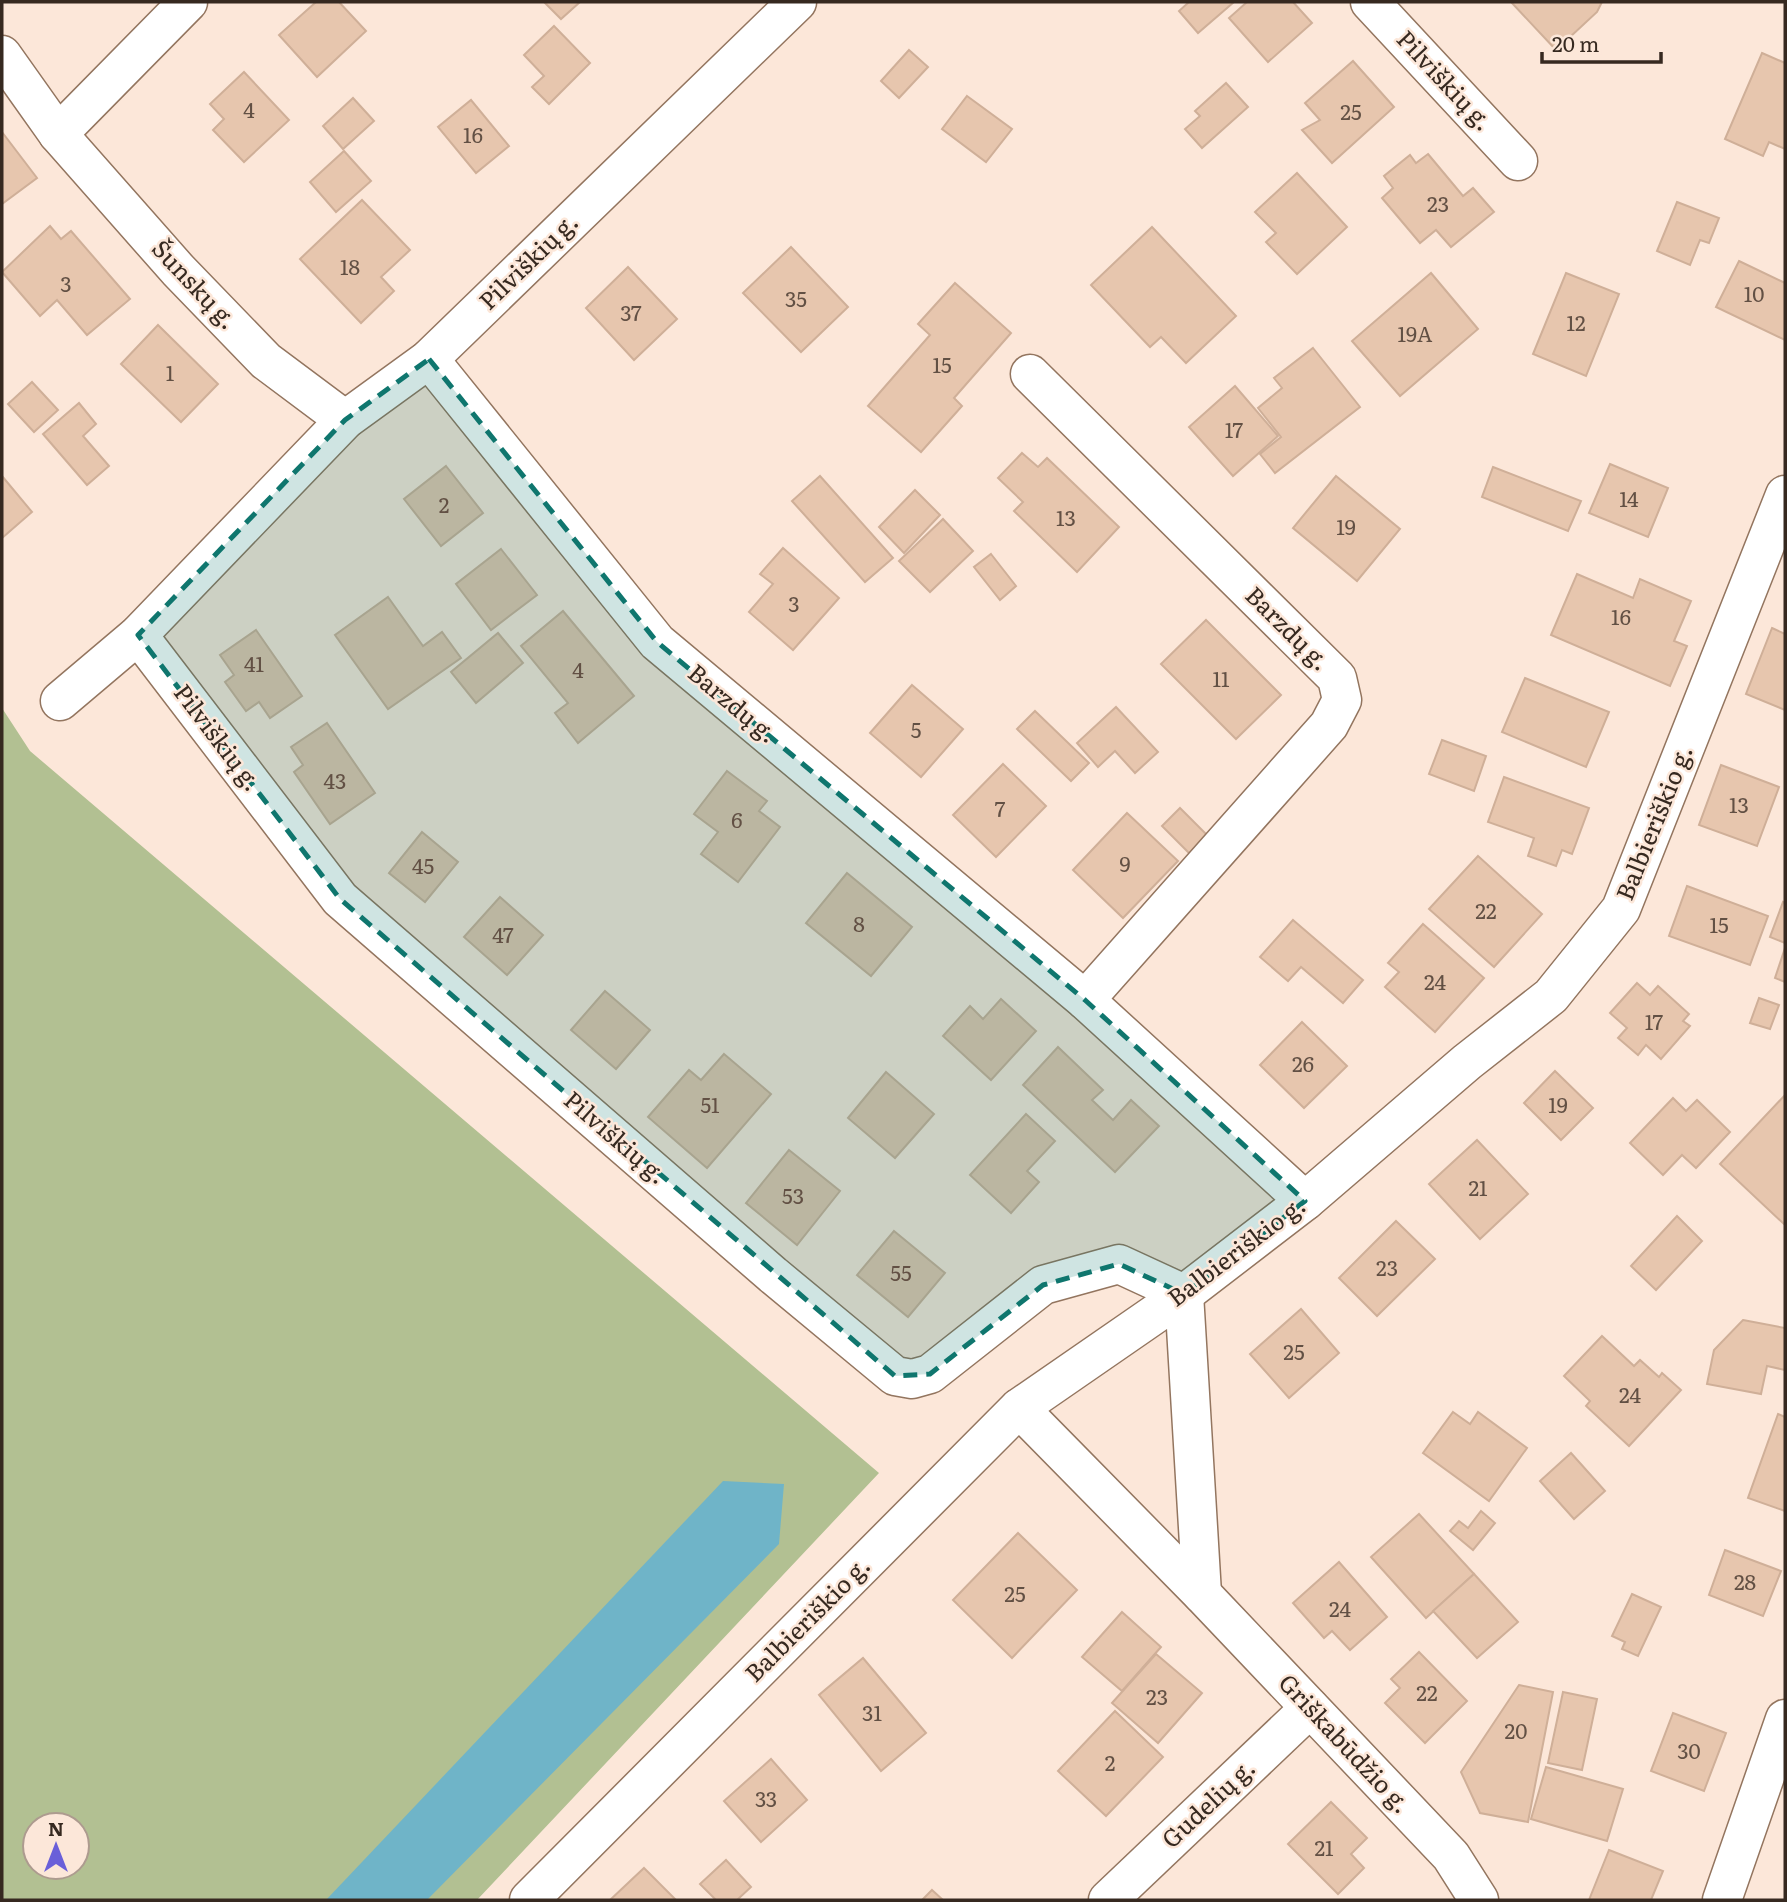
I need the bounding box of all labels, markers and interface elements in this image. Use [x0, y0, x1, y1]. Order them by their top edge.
street label: Pilviškių g. [1390, 21, 1502, 137]
scale bar [1542, 21, 1661, 65]
text: 20 m [1552, 27, 1599, 58]
house number: 4 [243, 93, 255, 124]
house number: 25 [1340, 95, 1362, 126]
house number: 16 [463, 118, 483, 149]
house number: 23 [1427, 187, 1449, 218]
street label: Pilviškių g. [470, 204, 585, 317]
street label: Šunskų g. [145, 231, 247, 336]
house number: 18 [340, 250, 360, 281]
house number: 3 [60, 267, 72, 298]
house number: 10 [1744, 277, 1764, 308]
house number: 35 [785, 282, 807, 313]
house number: 37 [620, 296, 642, 327]
house number: 12 [1566, 306, 1586, 337]
house number: 19A [1398, 317, 1433, 348]
house number: 15 [932, 348, 952, 379]
house number: 1 [166, 356, 175, 387]
house number: 17 [1225, 413, 1244, 444]
house number: 14 [1619, 482, 1639, 513]
house number: 2 [439, 488, 449, 519]
house number: 13 [1056, 501, 1076, 532]
house number: 19 [1336, 510, 1356, 541]
street label: Barzdų g. [1239, 577, 1339, 677]
house number: 3 [788, 587, 800, 618]
house number: 16 [1611, 600, 1631, 631]
house number: 41 [244, 647, 265, 678]
house number: 4 [572, 653, 584, 684]
street label: Barzdų g. [681, 654, 786, 750]
house number: 11 [1212, 662, 1230, 693]
street label: Pilviškių g. [167, 676, 271, 797]
house number: 5 [911, 713, 921, 744]
street label: Balbieriškio g. [1606, 739, 1700, 905]
house number: 43 [324, 764, 346, 795]
house number: 13 [1729, 788, 1749, 819]
house number: 7 [995, 792, 1006, 823]
house number: 6 [731, 803, 743, 834]
house number: 9 [1120, 847, 1131, 878]
house number: 45 [412, 849, 434, 880]
house number: 22 [1475, 894, 1497, 925]
house number: 8 [853, 907, 865, 938]
house number: 15 [1709, 908, 1729, 939]
house number: 47 [492, 918, 514, 949]
house number: 24 [1424, 965, 1447, 996]
house number: 17 [1645, 1005, 1664, 1036]
house number: 26 [1292, 1047, 1314, 1078]
street label: Pilviškių g. [558, 1081, 676, 1191]
house number: 51 [700, 1088, 720, 1119]
house number: 19 [1548, 1088, 1568, 1119]
house number: 21 [1468, 1171, 1488, 1202]
house number: 53 [782, 1179, 804, 1210]
street label: Balbieriškio g. [1159, 1186, 1312, 1314]
house number: 23 [1376, 1251, 1398, 1282]
house number: 55 [890, 1256, 912, 1287]
house number: 25 [1283, 1335, 1305, 1366]
house number: 24 [1619, 1378, 1642, 1409]
street label: Balbieriškio g. [736, 1548, 877, 1689]
house number: 28 [1734, 1565, 1756, 1596]
house number: 25 [1004, 1577, 1026, 1608]
house number: 24 [1329, 1592, 1352, 1623]
street label: Griškabūdžio g. [1272, 1665, 1420, 1820]
house number: 22 [1416, 1676, 1438, 1707]
house number: 23 [1146, 1680, 1168, 1711]
house number: 31 [862, 1696, 882, 1727]
house number: 20 [1505, 1714, 1527, 1745]
house number: 30 [1677, 1734, 1701, 1765]
house number: 2 [1105, 1746, 1115, 1777]
street label: Gudelių g. [1153, 1750, 1262, 1855]
house number: 33 [755, 1782, 777, 1813]
north arrow [21, 1811, 91, 1881]
text: N [48, 1814, 64, 1842]
house number: 21 [1314, 1831, 1334, 1862]

